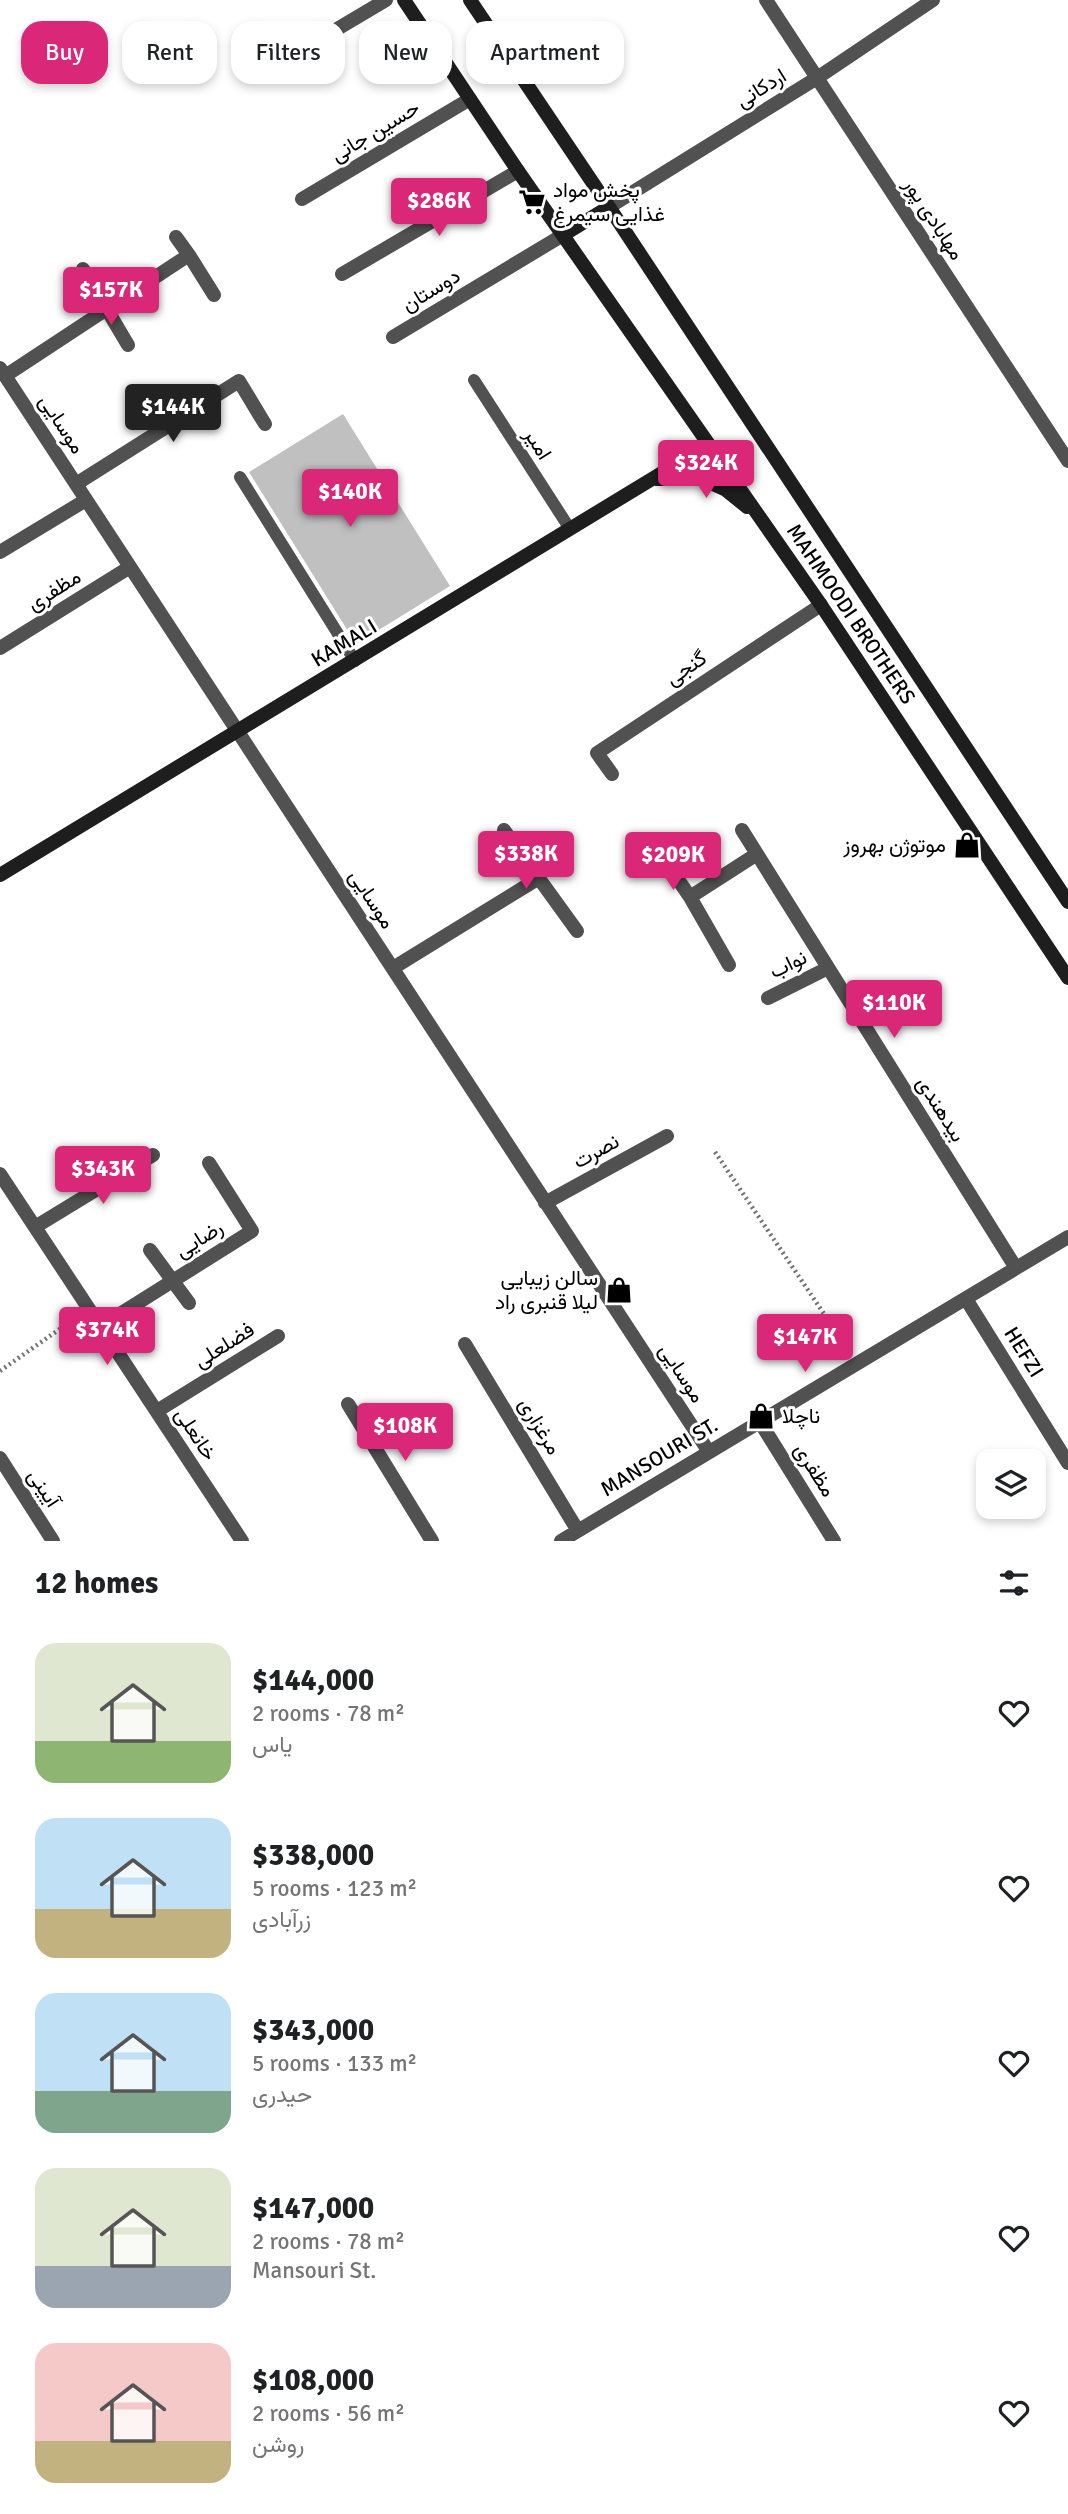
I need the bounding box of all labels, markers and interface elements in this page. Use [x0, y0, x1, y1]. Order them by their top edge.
chip: Buy [21, 21, 108, 84]
chip: Rent [122, 21, 217, 84]
chip: Filters [231, 21, 345, 84]
chip: New [359, 21, 452, 84]
chip: Apartment [466, 21, 624, 84]
street label: اردکانی [731, 62, 791, 114]
street label: حسین جانی [326, 94, 424, 168]
street label: مهابادی پور [897, 172, 970, 265]
place label: پخش مواد غذایی سیمرغ [553, 177, 665, 228]
pin: $286K [390, 178, 488, 238]
text: $286K [407, 186, 471, 215]
supermarket icon: پخش مواد غذایی سیمرغ [517, 187, 547, 217]
street label: دوستان [397, 262, 465, 318]
pin: $157K [62, 268, 160, 327]
text: $157K [79, 275, 143, 304]
pin: $144K [124, 384, 222, 444]
street label: موسایی [33, 389, 91, 459]
text: $144K [141, 392, 205, 421]
street label: امیر [518, 422, 558, 465]
pin: $324K [657, 440, 755, 500]
text: $324K [674, 448, 738, 477]
pin: $140K [301, 470, 399, 529]
text: $140K [318, 477, 382, 506]
street label: MAHMOODI BROTHERS [781, 519, 921, 709]
street label: مظفری [22, 563, 86, 617]
street label: KAMALI [306, 613, 382, 673]
street label: گنجی [660, 645, 712, 691]
shop icon: موتوژن بهروز [952, 830, 982, 860]
pin: $338K [477, 832, 575, 891]
pin: $209K [624, 832, 722, 892]
place label: موتوژن بهروز [842, 832, 946, 858]
text: $338K [494, 839, 558, 868]
text: $209K [641, 840, 705, 869]
street label: موسایی [343, 864, 401, 934]
street label: نواب [765, 944, 811, 984]
pin: $110K [845, 981, 943, 1040]
text: $110K [862, 988, 926, 1017]
street label: بیدهندی [911, 1071, 971, 1147]
street label: نصرت [568, 1128, 624, 1174]
pin: $343K [54, 1146, 152, 1206]
text: $343K [71, 1154, 135, 1183]
street label: رضایی [170, 1214, 228, 1264]
place label: سالن زیبایی لیلا قنبری راد [495, 1265, 598, 1315]
shop icon: سالن زیبایی لیلا قنبری راد [604, 1275, 634, 1305]
pin: $374K [58, 1308, 156, 1367]
pin: $147K [756, 1314, 854, 1374]
text: $374K [75, 1315, 139, 1344]
street label: فضلعلی [189, 1316, 259, 1374]
text: $147K [773, 1322, 837, 1351]
street label: HEFZI [998, 1322, 1050, 1382]
street label: موسایی [653, 1338, 711, 1408]
street label: مرغزاری [513, 1393, 567, 1459]
shop icon: ناچلا [746, 1401, 776, 1431]
street label: خانعلی [169, 1403, 223, 1465]
place label: ناچلا [782, 1403, 820, 1430]
pin: $108K [356, 1404, 454, 1463]
text: $108K [373, 1411, 437, 1440]
street label: MANSOURI ST. [596, 1412, 722, 1502]
street label: مظفری [788, 1438, 842, 1502]
map controls [976, 1449, 1046, 1519]
button: layers [976, 1449, 1046, 1519]
street label: آیینی [22, 1464, 67, 1514]
icon: filters [995, 1564, 1033, 1602]
text: 12 homes [35, 1565, 158, 1602]
text: $144,000 [252, 1662, 374, 1699]
icon: home [91, 1671, 175, 1755]
icon: heart [995, 1694, 1033, 1732]
text: 2 rooms · 78 m² [252, 1699, 405, 1728]
text: یاس [252, 1730, 292, 1759]
text: $338,000 [252, 1837, 374, 1874]
icon: home [91, 1846, 175, 1930]
icon: heart [995, 1869, 1033, 1907]
text: 5 rooms · 123 m² [252, 1874, 417, 1903]
text: زرآبادی [252, 1905, 311, 1934]
text: $343,000 [252, 2012, 374, 2049]
icon: home [91, 2021, 175, 2105]
icon: heart [995, 2044, 1033, 2082]
text: 5 rooms · 133 m² [252, 2049, 417, 2078]
text: حیدری [252, 2080, 312, 2109]
text: $147,000 [252, 2190, 374, 2227]
icon: home [91, 2196, 175, 2280]
icon: heart [995, 2219, 1033, 2257]
text: 2 rooms · 78 m² [252, 2227, 405, 2256]
text: Mansouri St. [252, 2256, 376, 2285]
text: $108,000 [252, 2362, 374, 2399]
icon: home [91, 2371, 175, 2455]
icon: heart [995, 2394, 1033, 2432]
text: 2 rooms · 56 m² [252, 2399, 405, 2428]
text: روشن [252, 2430, 304, 2459]

